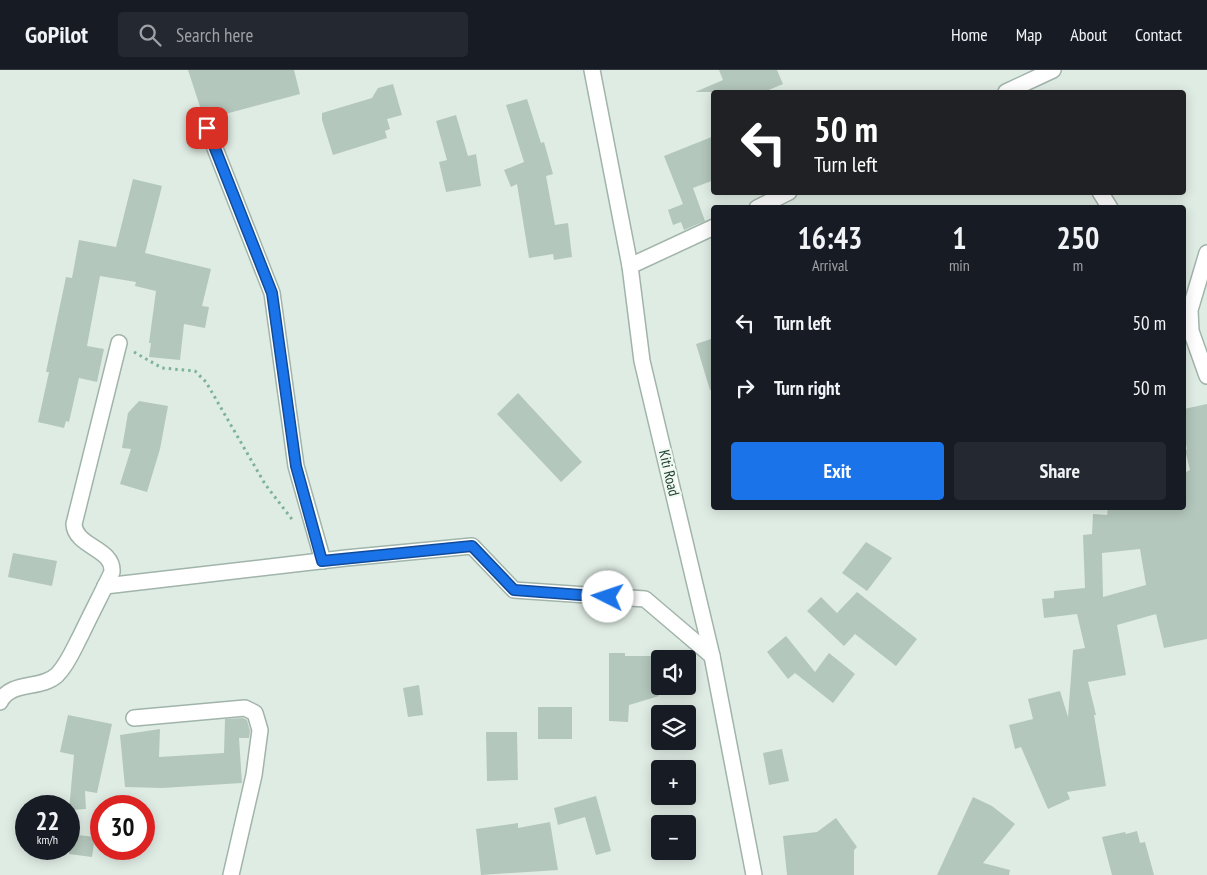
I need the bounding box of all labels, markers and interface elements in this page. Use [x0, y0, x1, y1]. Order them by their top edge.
search box [118, 12, 468, 57]
text: GoPilot [25, 19, 88, 50]
icon: search [136, 21, 164, 49]
text: Search here [176, 23, 253, 47]
text: Home [951, 23, 988, 46]
text: Map [1016, 23, 1042, 46]
text: About [1070, 23, 1107, 46]
text: Contact [1135, 23, 1182, 46]
text: 50 m [814, 106, 878, 152]
pin [186, 107, 228, 149]
icon: left [731, 110, 796, 175]
icon: arrive [193, 114, 221, 142]
text: Turn left [814, 150, 878, 178]
text: 16:43 [798, 218, 862, 257]
text: 1 [952, 218, 967, 257]
text: 250 [1056, 218, 1099, 257]
text: Arrival [812, 255, 848, 275]
text: min [949, 255, 970, 275]
text: m [1073, 255, 1083, 275]
icon: left [731, 309, 759, 337]
text: Turn left [774, 311, 831, 335]
text: 50 m [1133, 311, 1166, 335]
icon: right [731, 374, 759, 402]
text: Turn right [774, 376, 840, 400]
text: 50 m [1133, 376, 1166, 400]
button: Exit [731, 442, 944, 500]
button: Share [954, 442, 1166, 500]
street label: Kiti Road [655, 448, 684, 498]
position arrow [581, 570, 633, 622]
map controls [651, 650, 696, 860]
button: sound [651, 650, 696, 695]
button: layers [651, 705, 696, 750]
button: + [651, 760, 696, 805]
speed limit sign: 30 [90, 795, 155, 860]
text: 22 [36, 805, 59, 837]
button: − [651, 815, 696, 860]
text: km/h [37, 832, 58, 847]

